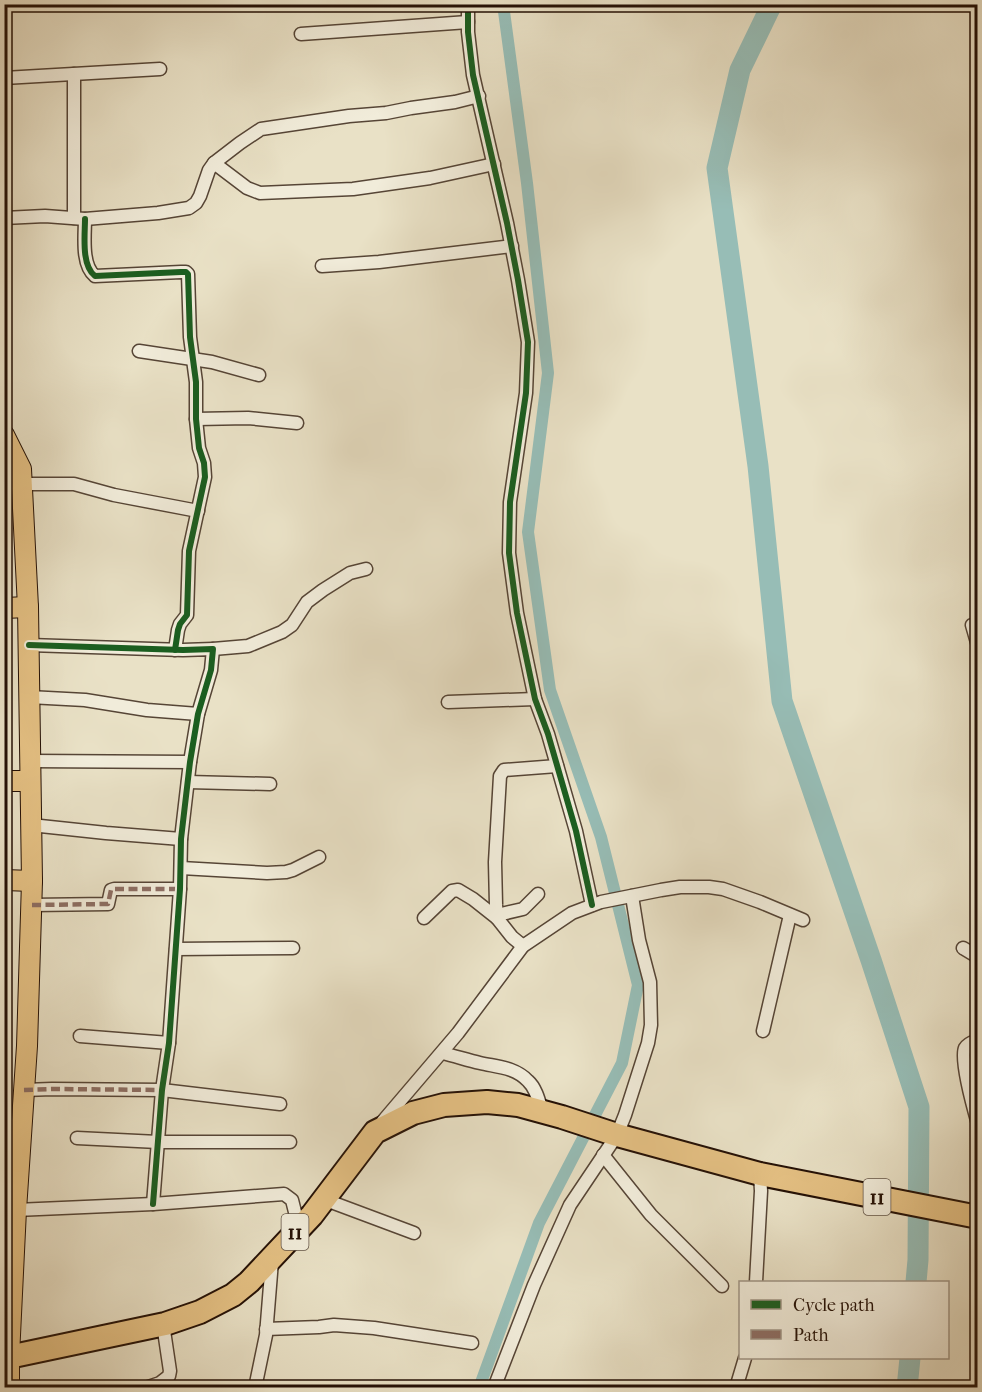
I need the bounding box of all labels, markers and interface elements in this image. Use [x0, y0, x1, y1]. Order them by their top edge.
road number: 11 [864, 1179, 890, 1215]
road number: 11 [282, 1214, 308, 1250]
legend [739, 1281, 949, 1359]
text: Cycle path [793, 1295, 874, 1316]
text: Path [793, 1325, 829, 1346]

